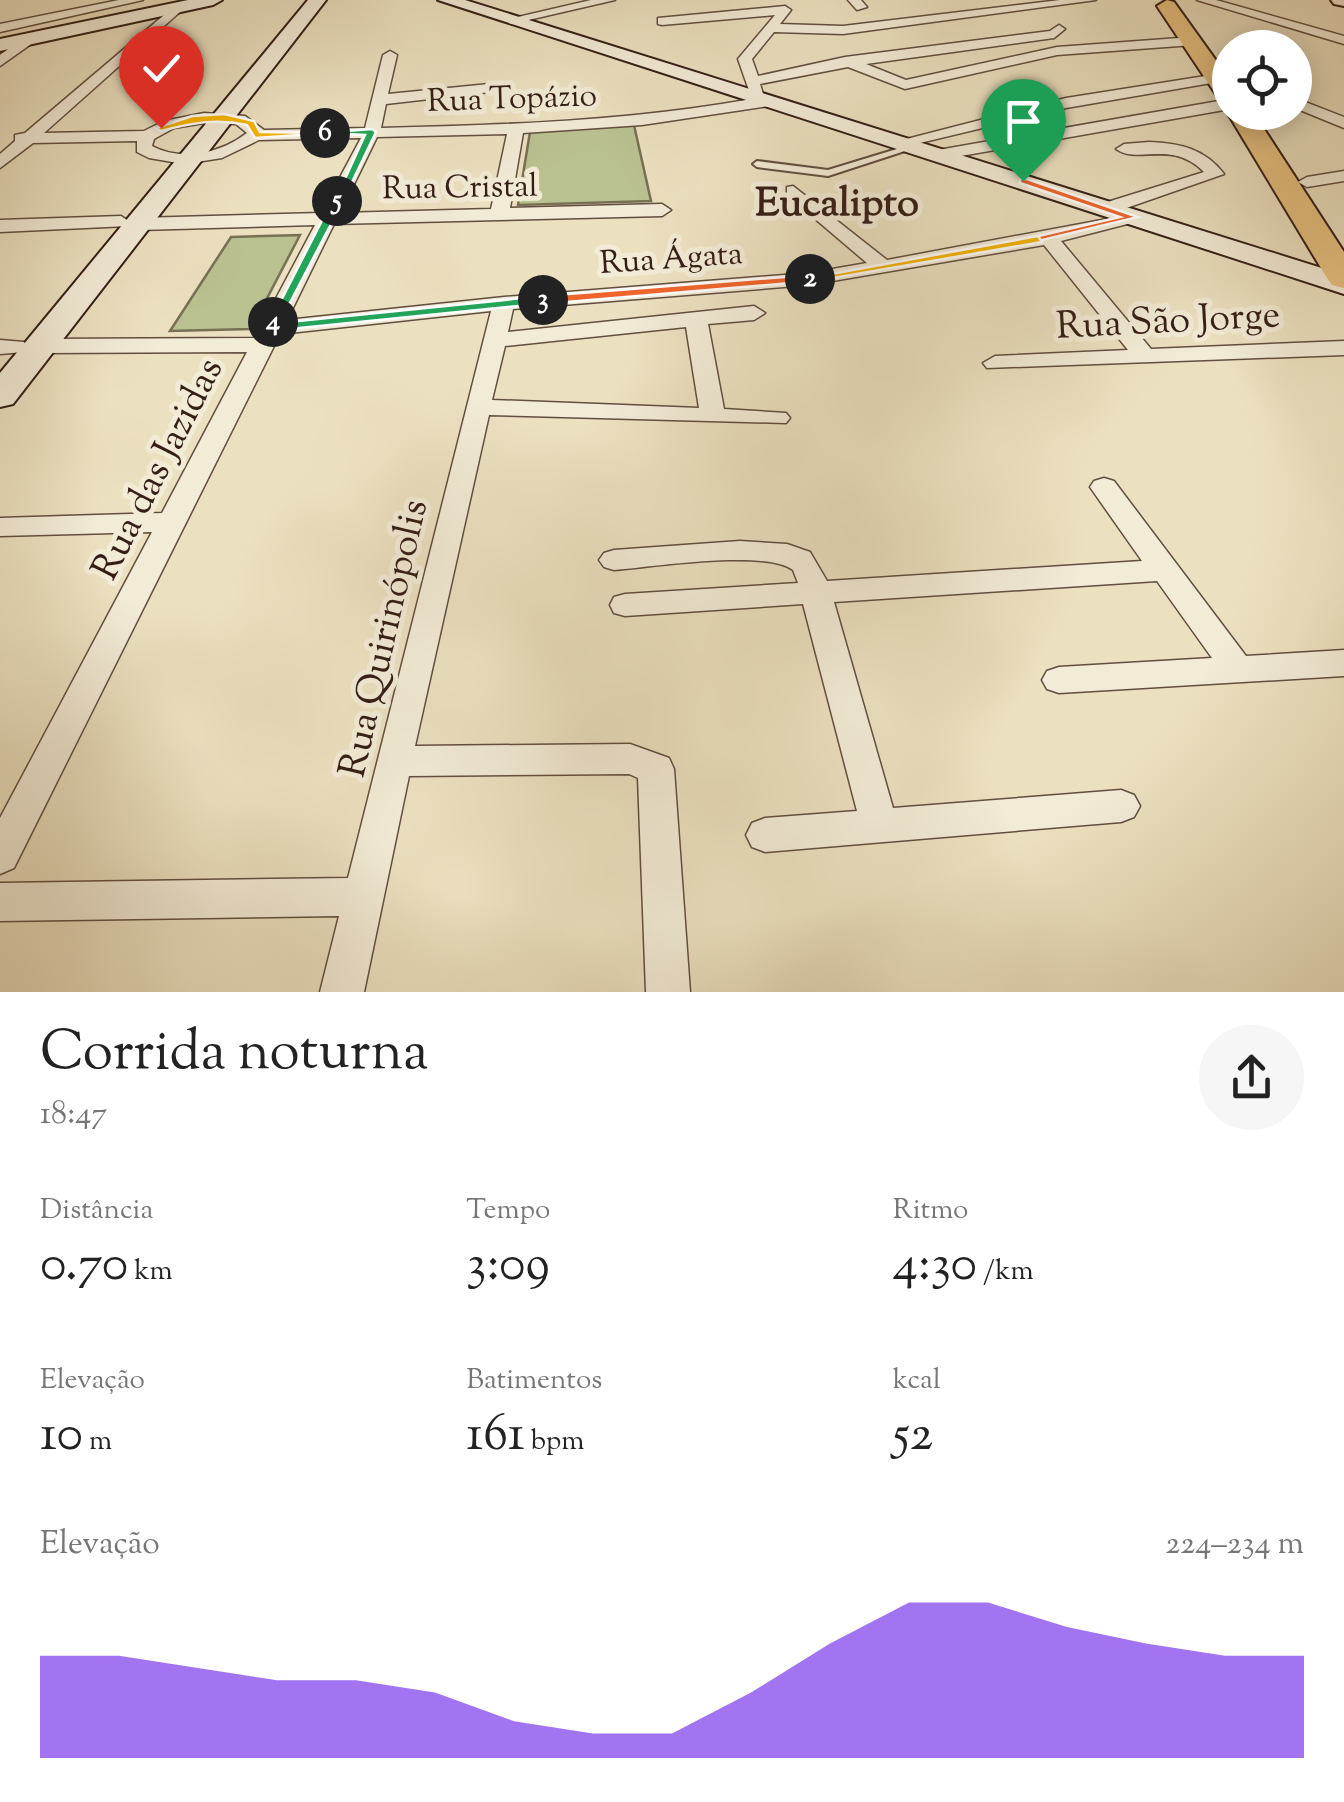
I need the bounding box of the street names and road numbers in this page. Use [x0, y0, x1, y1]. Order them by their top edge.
street label: Rua Topázio [426, 74, 598, 126]
street label: Rua Cristal [382, 165, 538, 213]
street label: Rua Ágata [598, 232, 744, 288]
street label: Rua São Jorge [1055, 290, 1282, 356]
street label: Rua das Jazidas [80, 349, 239, 590]
street label: Rua Quirinópolis [328, 495, 444, 783]

